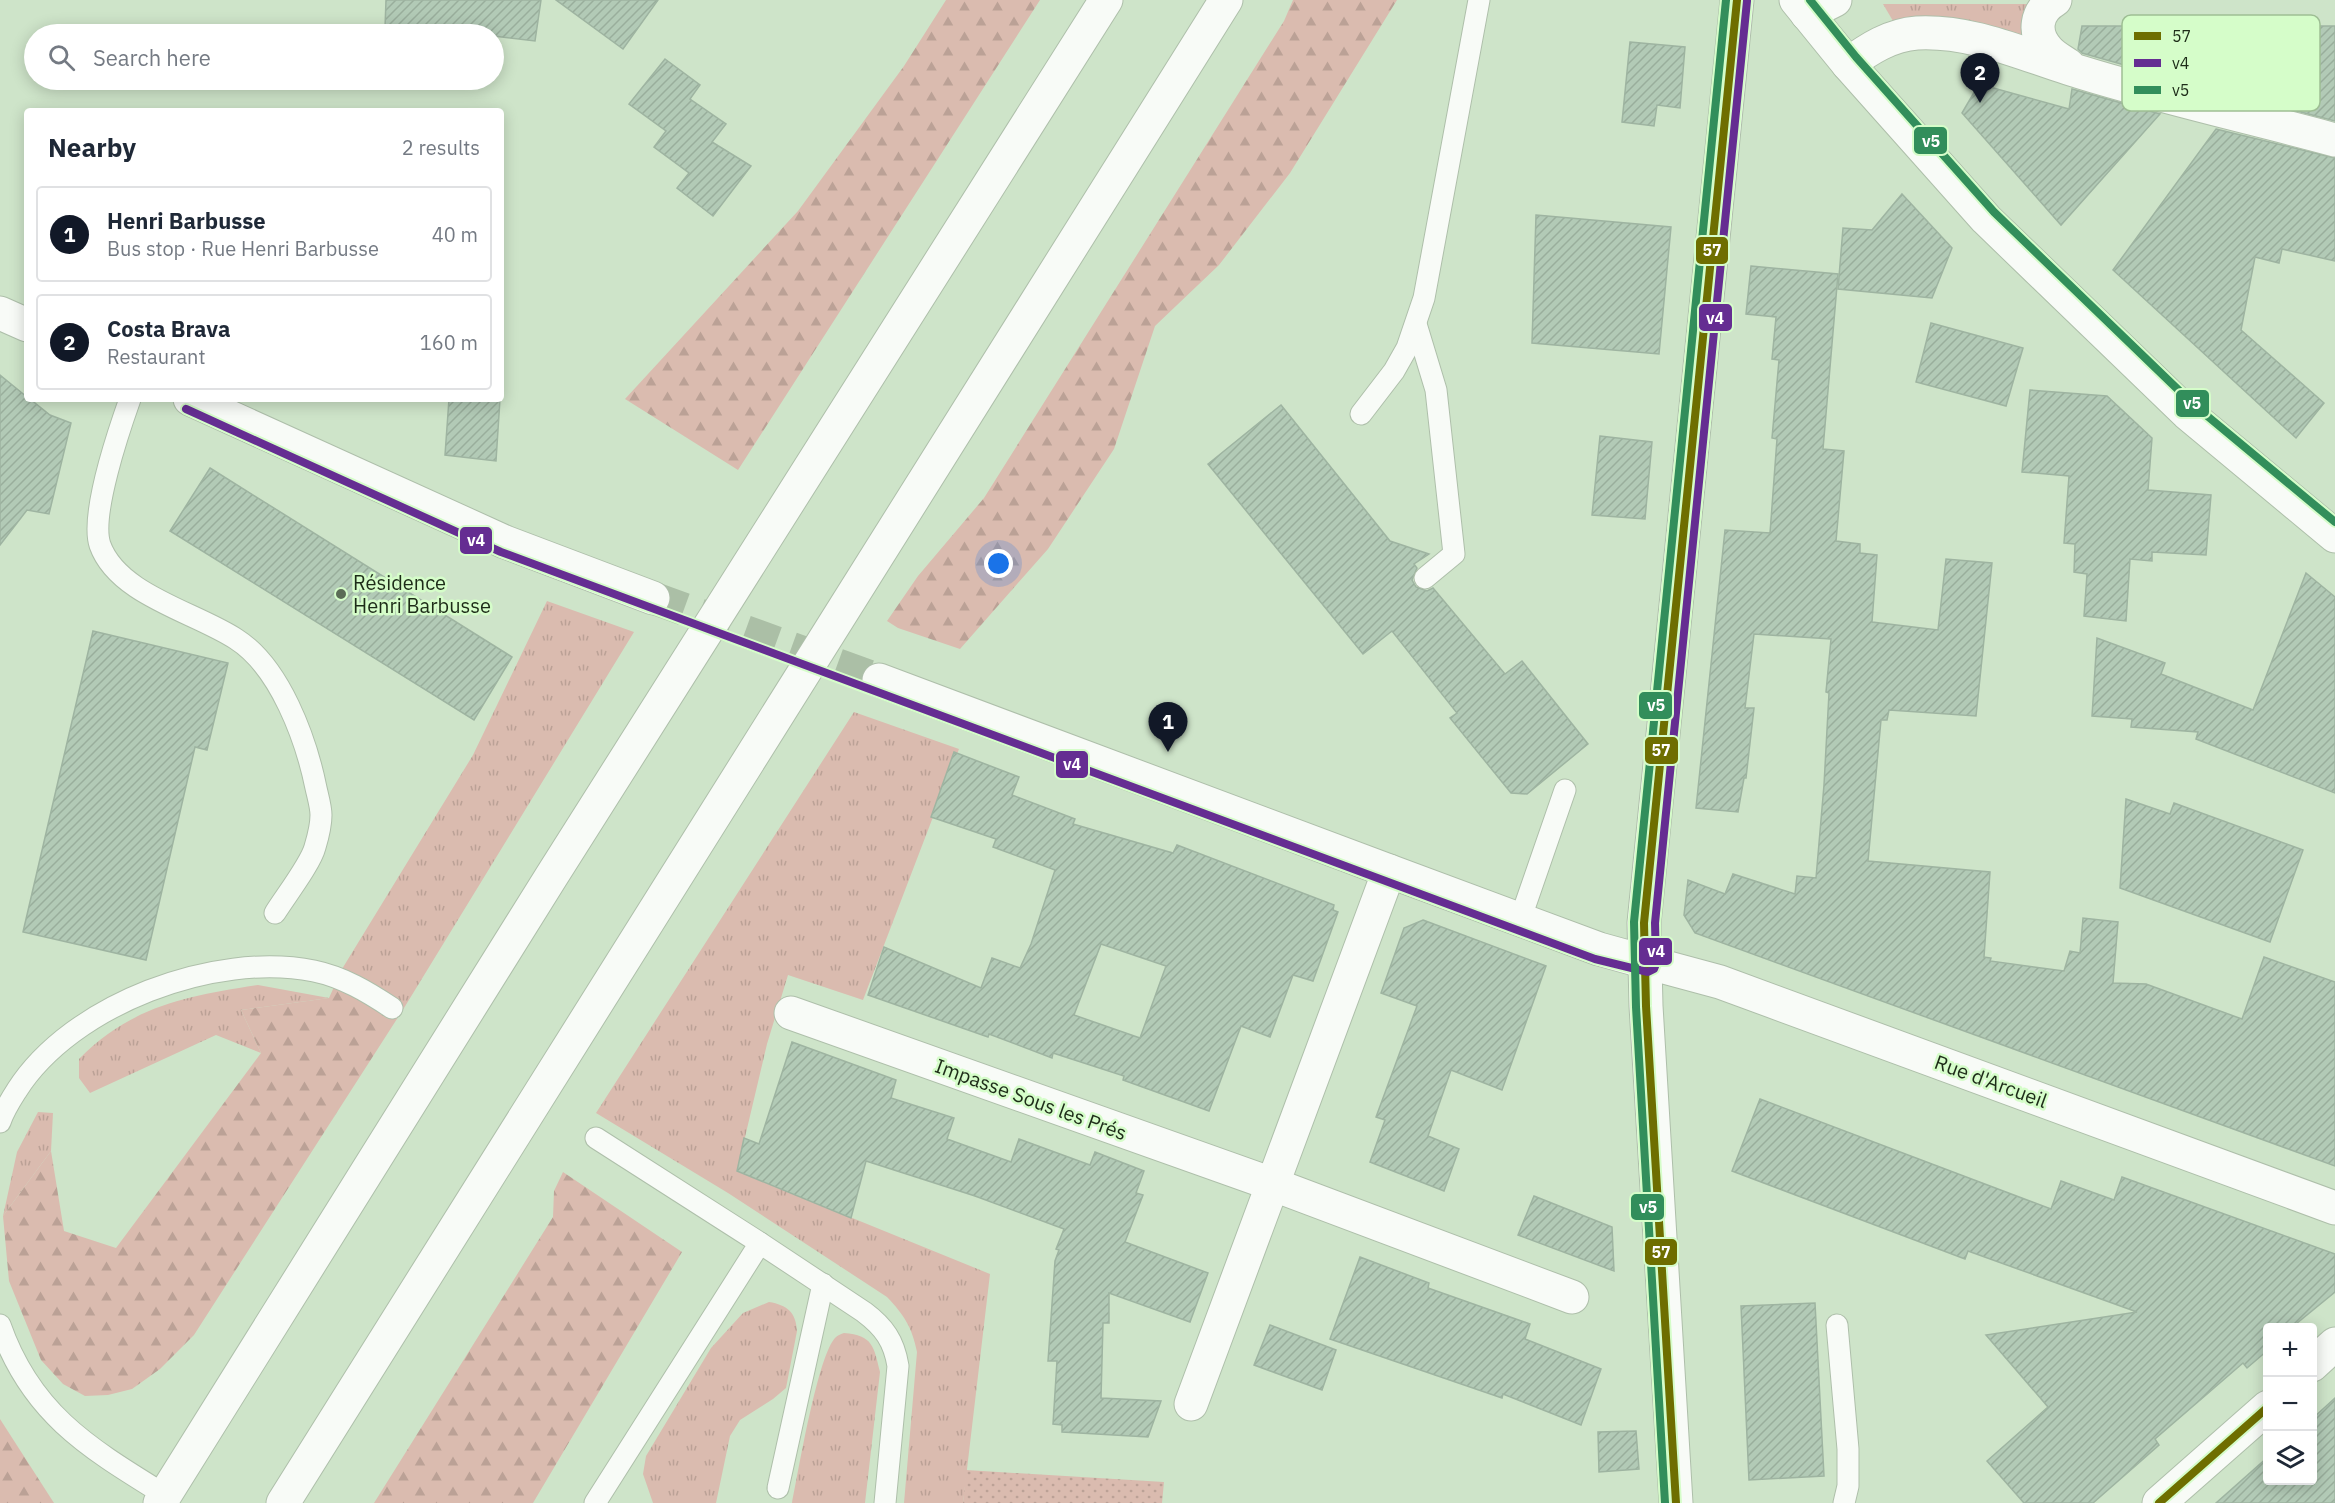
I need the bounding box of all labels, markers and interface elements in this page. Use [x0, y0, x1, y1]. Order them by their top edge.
legend [2122, 15, 2320, 111]
search box [24, 24, 504, 90]
text: 57 [2172, 26, 2191, 46]
icon: search [45, 41, 78, 74]
text: Search here [93, 43, 211, 72]
text: v4 [2172, 53, 2189, 73]
pin: 2 [1960, 54, 2000, 103]
text: v5 [2172, 80, 2189, 100]
line badge: v5 [1913, 126, 1948, 155]
text: Nearby [48, 130, 136, 164]
text: v5 [1922, 131, 1940, 151]
text: 2 results [402, 134, 480, 161]
text: Henri Barbusse [107, 206, 266, 235]
text: 1 [64, 221, 76, 248]
text: 40 m [432, 221, 478, 248]
text: Bus stop · Rue Henri Barbusse [107, 235, 379, 262]
line badge: 57 [1695, 236, 1729, 265]
text: 57 [1702, 240, 1722, 260]
line badge: v4 [1698, 303, 1733, 332]
text: v4 [1706, 308, 1724, 328]
text: Costa Brava [107, 314, 231, 343]
text: 2 [64, 329, 76, 356]
text: 160 m [420, 329, 478, 356]
text: Restaurant [107, 343, 205, 370]
line badge: v5 [2175, 389, 2210, 418]
text: v5 [2183, 393, 2201, 413]
line badge: v4 [459, 526, 493, 555]
text: v4 [467, 530, 485, 550]
your location [984, 549, 1013, 578]
place label: Résidence Henri Barbusse [353, 569, 491, 619]
marker: Résidence Henri Barbusse [334, 587, 348, 601]
line badge: v5 [1638, 691, 1673, 720]
text: v5 [1647, 695, 1665, 715]
pin: 1 [1148, 702, 1188, 752]
line badge: 57 [1644, 736, 1679, 765]
text: 57 [1651, 740, 1671, 760]
line badge: v4 [1055, 750, 1089, 779]
text: v4 [1063, 754, 1081, 774]
line badge: v4 [1638, 937, 1673, 966]
text: v4 [1647, 941, 1665, 961]
street label: Rue d'Arcueil [1931, 1048, 2051, 1114]
street label: Impasse Sous les Prés [931, 1052, 1131, 1146]
line badge: v5 [1630, 1193, 1665, 1221]
text: v5 [1639, 1197, 1657, 1217]
line badge: 57 [1644, 1238, 1678, 1266]
text: 57 [1651, 1242, 1671, 1262]
map controls [2263, 1323, 2317, 1485]
button: + [2263, 1323, 2317, 1377]
button: − [2263, 1377, 2317, 1431]
button: layers [2263, 1431, 2317, 1485]

